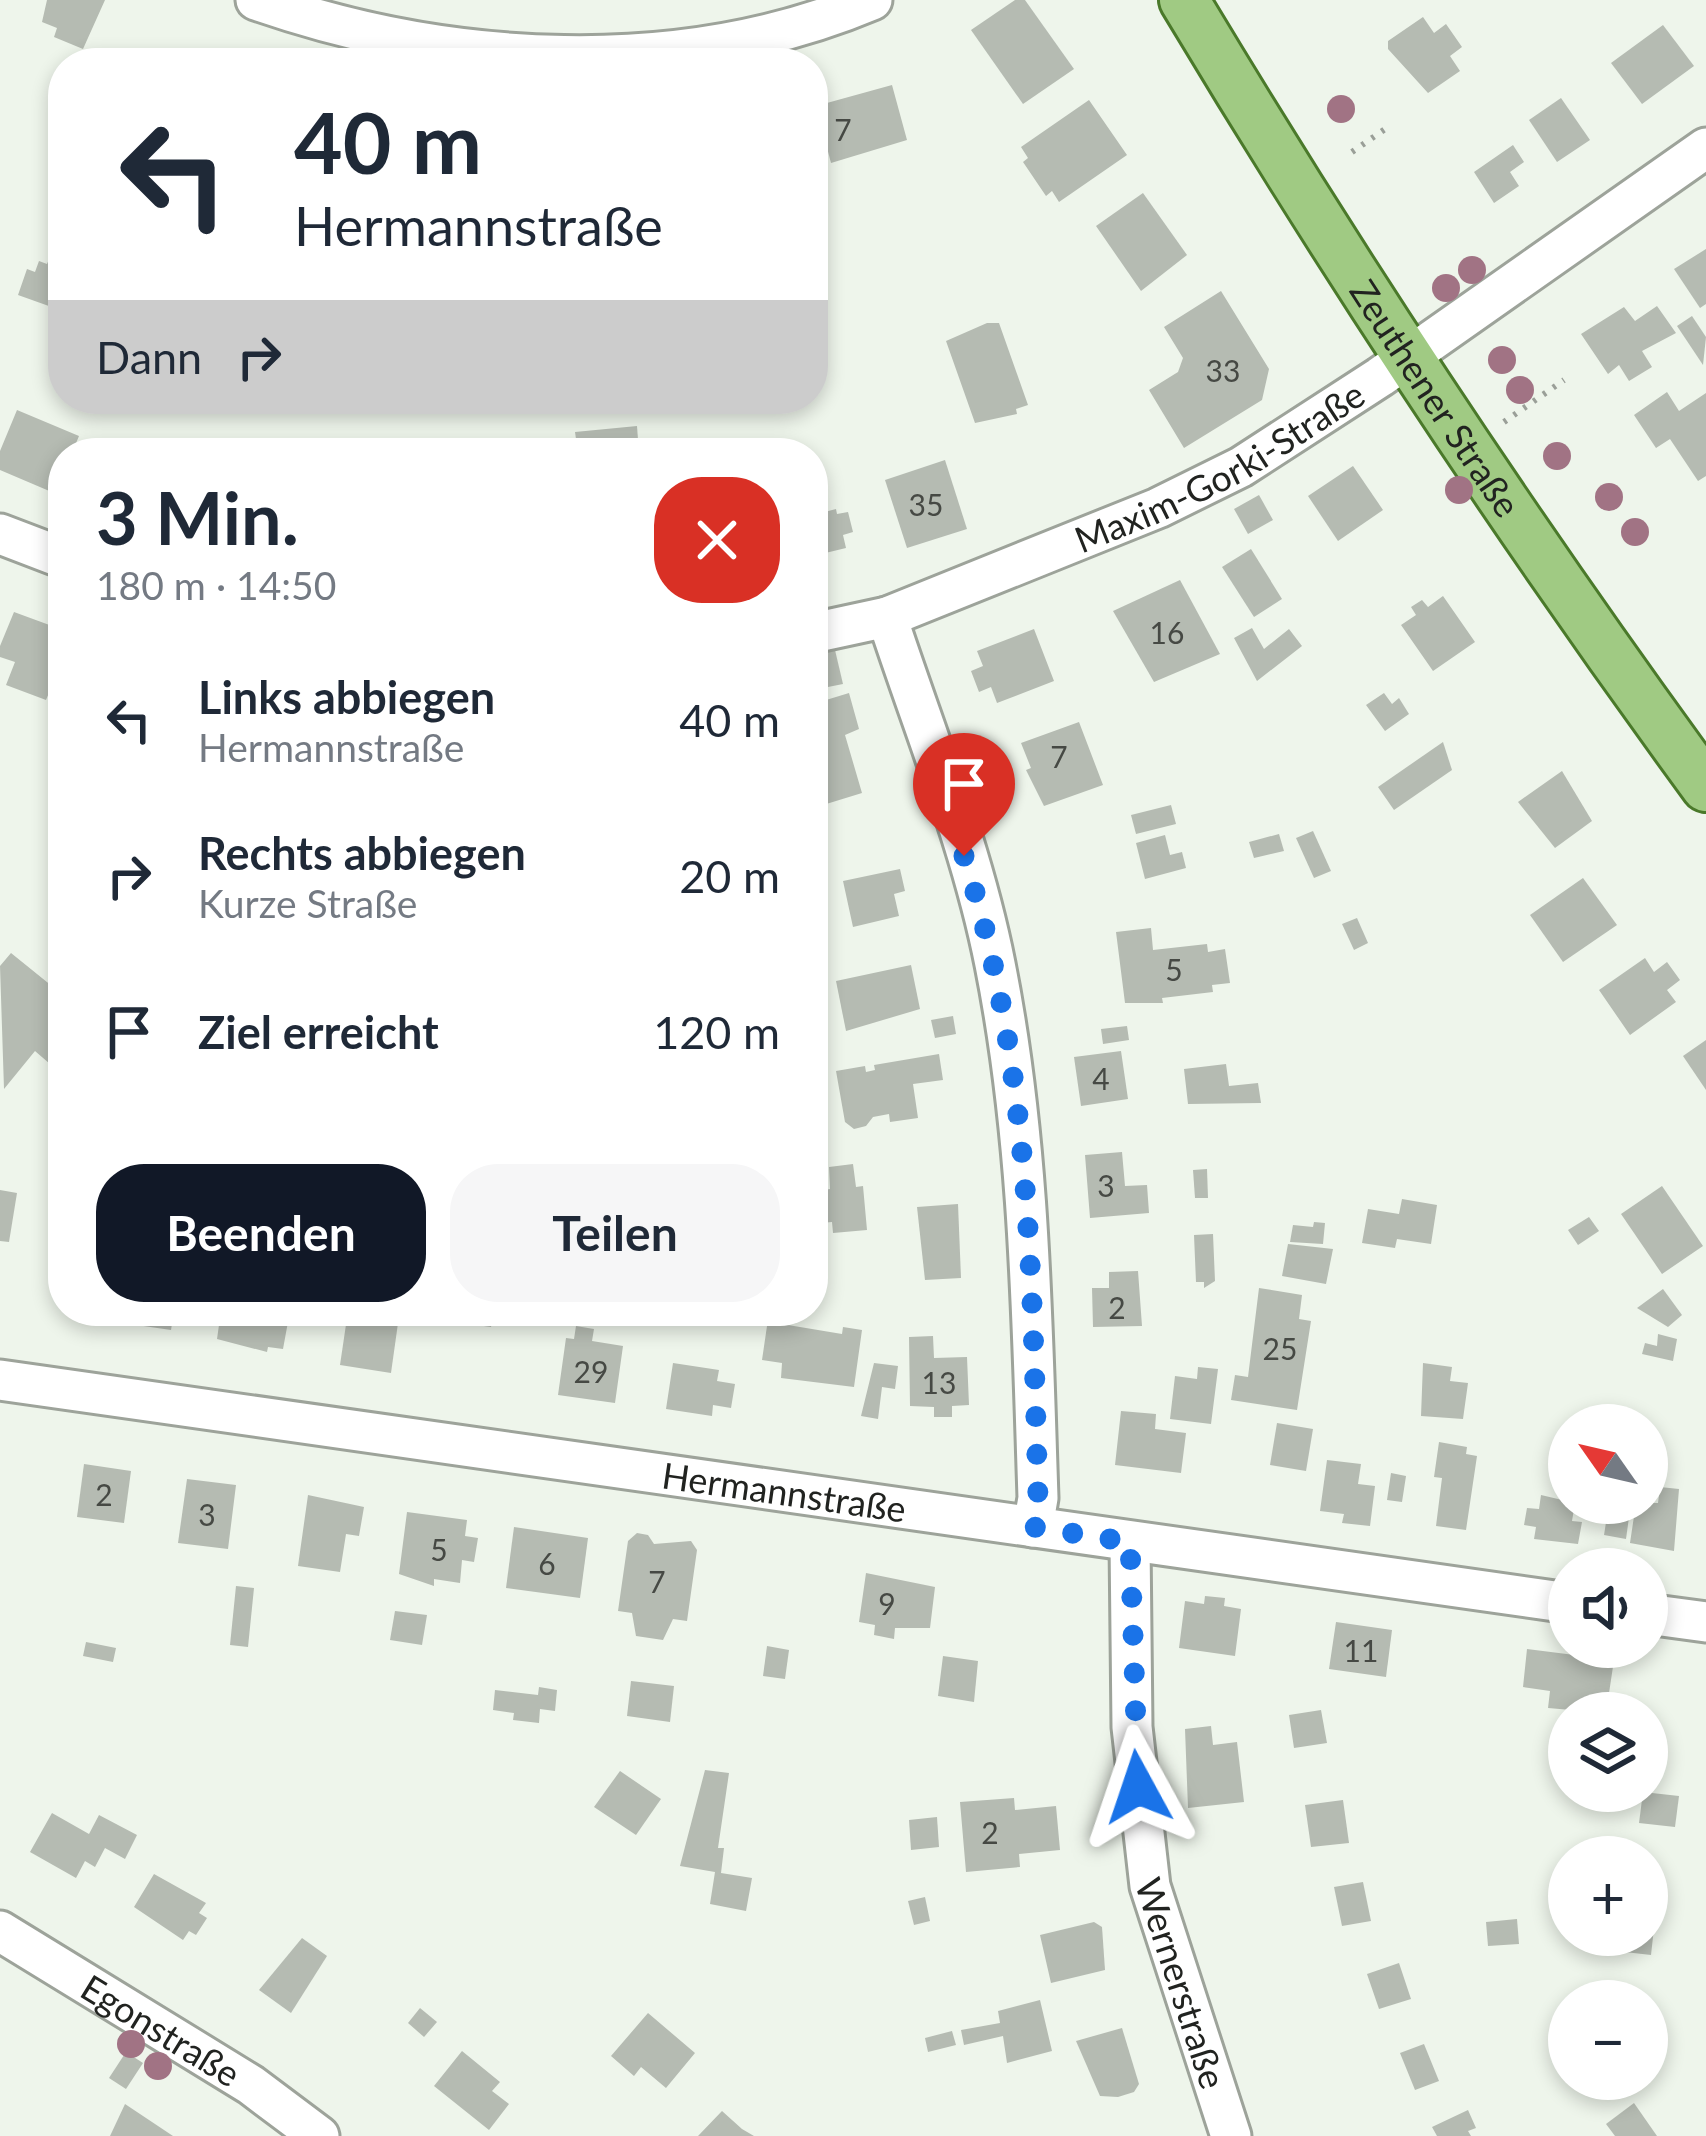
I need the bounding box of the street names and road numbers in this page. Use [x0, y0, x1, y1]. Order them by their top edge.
street label: Zeuthener Straße [1342, 271, 1530, 525]
street label: Maxim-Gorki-Straße [1068, 371, 1372, 561]
street label: Hermannstraße [659, 1452, 909, 1531]
street label: Wernerstraße [1127, 1872, 1236, 2094]
street label: Egonstraße [74, 1964, 249, 2095]

